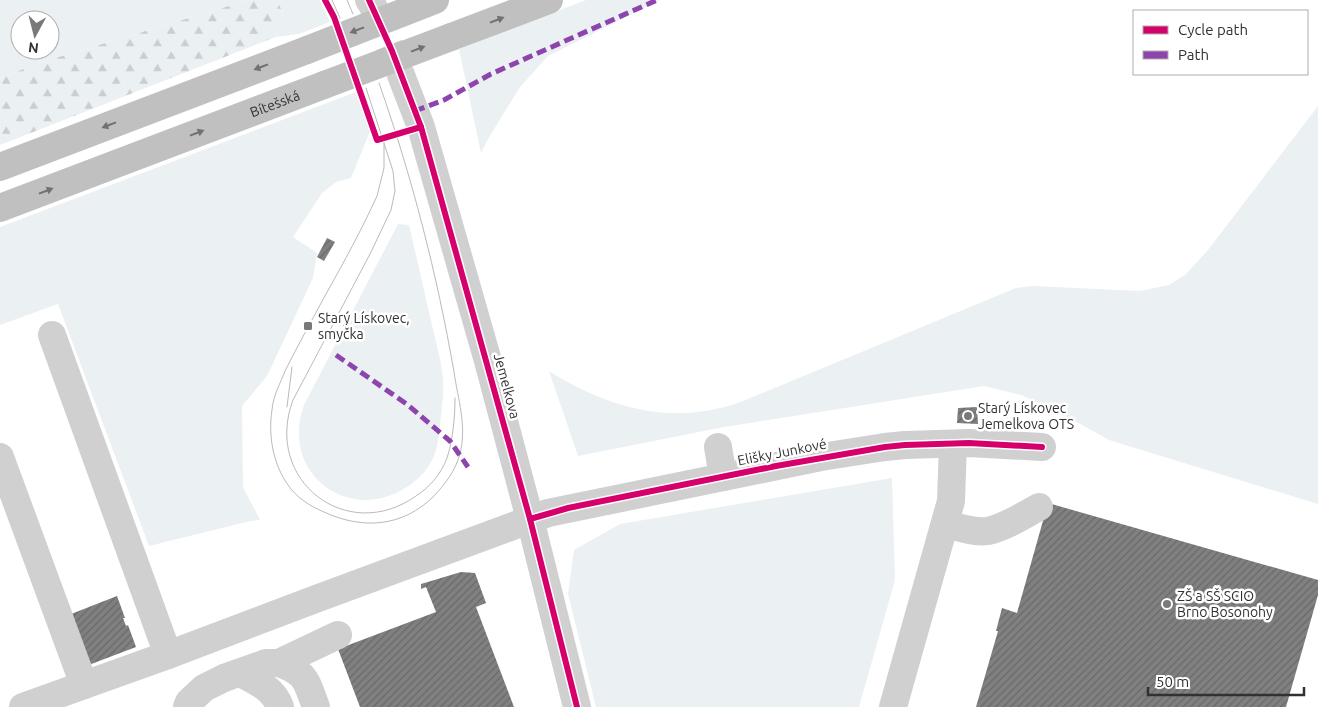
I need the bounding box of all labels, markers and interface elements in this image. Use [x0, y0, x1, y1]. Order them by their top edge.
north arrow [10, 10, 60, 60]
legend [1133, 10, 1308, 75]
one-way arrow [490, 16, 505, 24]
text: Cycle path [1178, 21, 1248, 38]
one-way arrow [350, 27, 364, 35]
text: N [27, 39, 40, 56]
one-way arrow [411, 45, 426, 52]
text: Path [1178, 46, 1209, 63]
one-way arrow [253, 63, 268, 71]
street label: Bítešská [248, 87, 302, 120]
one-way arrow [102, 122, 117, 129]
one-way arrow [190, 129, 205, 136]
one-way arrow [38, 186, 53, 194]
place label: Starý Lískovec, smyčka [318, 310, 410, 342]
marker: Starý Lískovec, smyčka [302, 320, 314, 332]
street label: Jemelkova [491, 352, 523, 420]
place label: Starý Lískovec Jemelkova OTS [978, 400, 1074, 432]
marker: Starý Lískovec Jemelkova OTS [962, 410, 974, 422]
street label: Elišky Junkové [736, 436, 828, 468]
place label: ZŠ a SŠ SCIO Brno Bosonohy [1177, 587, 1273, 620]
marker: ZŠ a SŠ SCIO Brno Bosonohy [1161, 598, 1173, 610]
scale bar [1148, 664, 1304, 696]
text: 50 m [1156, 673, 1189, 690]

